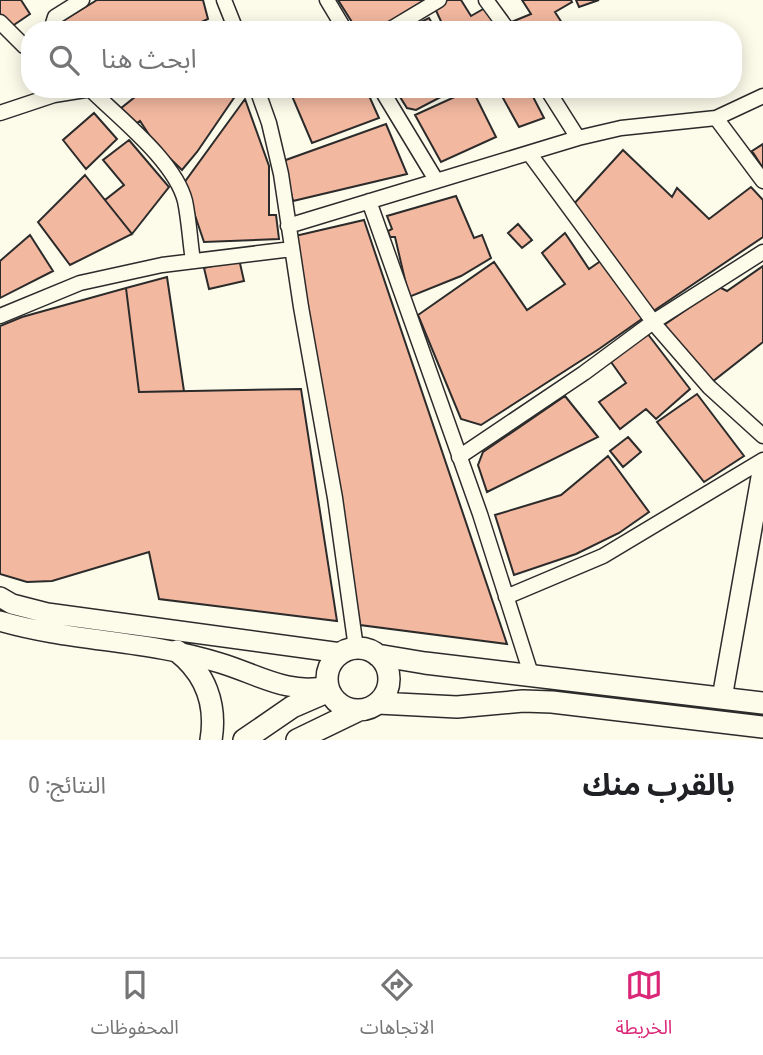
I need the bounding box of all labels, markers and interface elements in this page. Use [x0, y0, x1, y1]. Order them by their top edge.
search box [21, 21, 742, 98]
icon: search [45, 41, 83, 79]
text: ابحث هنا [101, 44, 197, 75]
text: بالقرب منك [583, 767, 735, 803]
text: النتائج: 0 [28, 771, 106, 799]
tab: المحفوظات [91, 966, 179, 1048]
tab: الاتجاهات [360, 966, 434, 1048]
tab: الخريطة [615, 966, 672, 1048]

